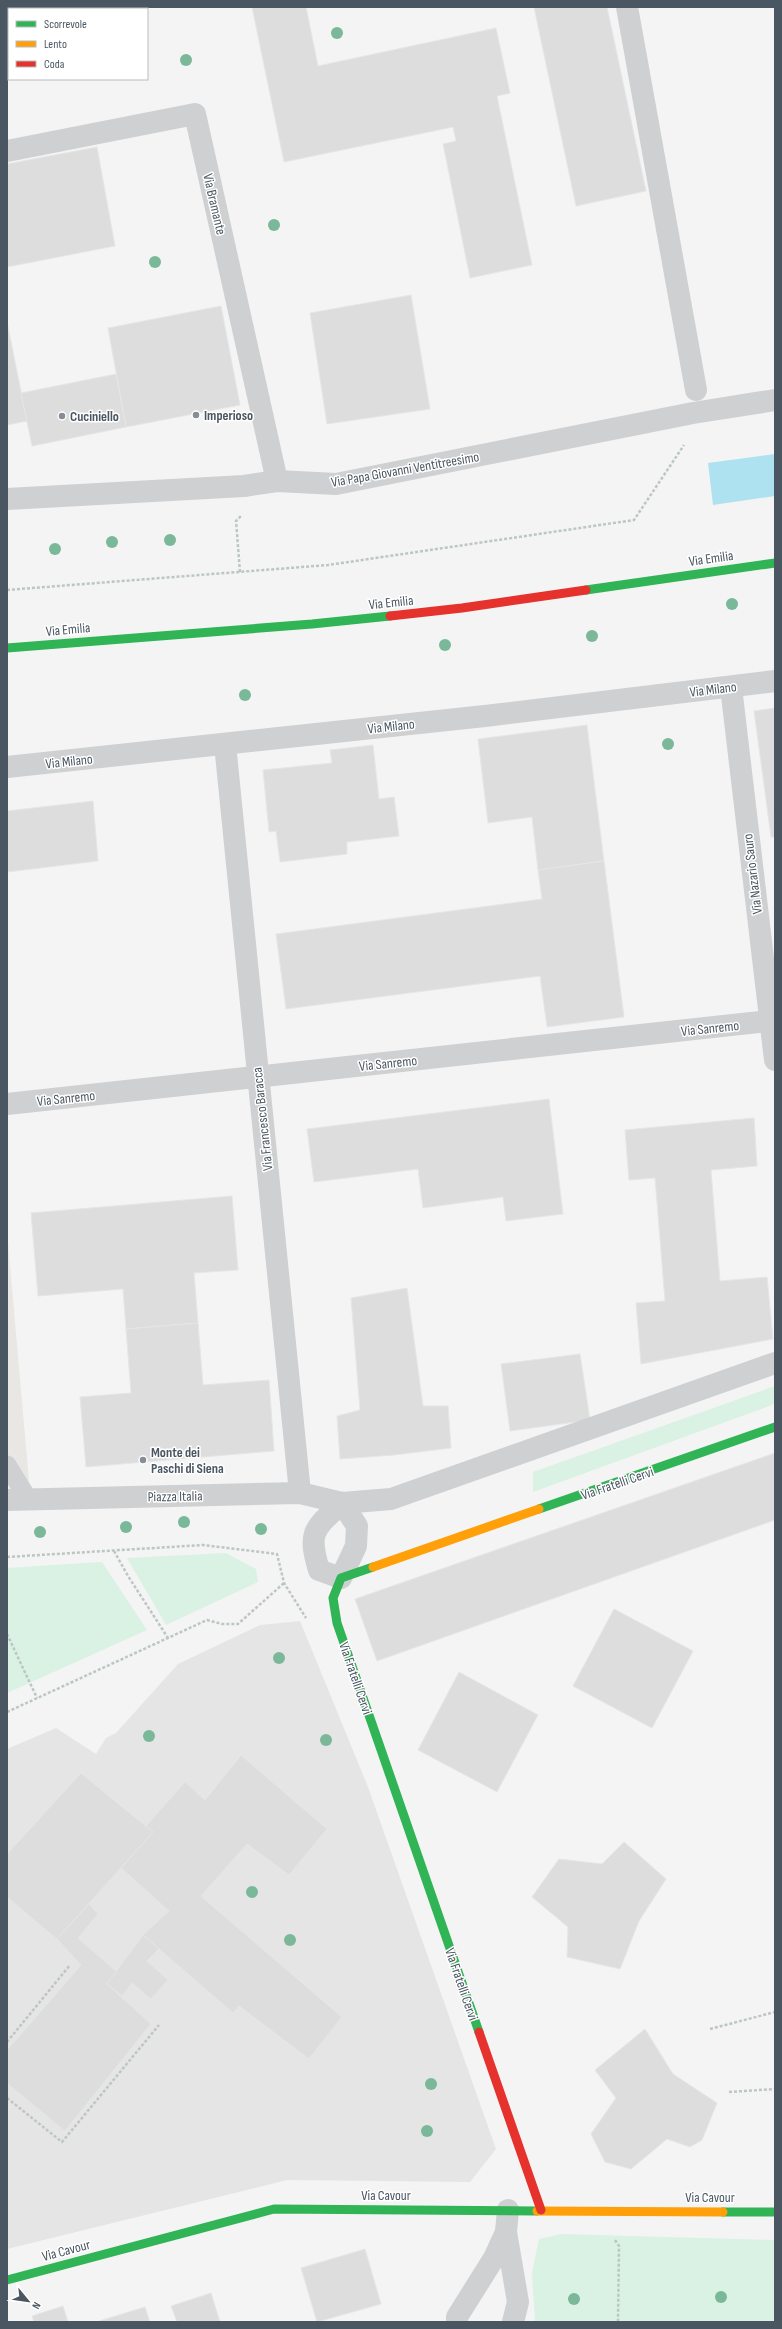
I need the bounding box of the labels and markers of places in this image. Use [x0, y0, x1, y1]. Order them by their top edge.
place label: Imperioso [204, 407, 253, 424]
place label: Cuciniello [70, 408, 119, 425]
marker: Imperioso [191, 410, 201, 420]
marker: Cuciniello [57, 411, 67, 421]
place label: Monte dei Paschi di Siena [151, 1444, 224, 1477]
marker: Monte dei Paschi di Siena [138, 1455, 148, 1465]

